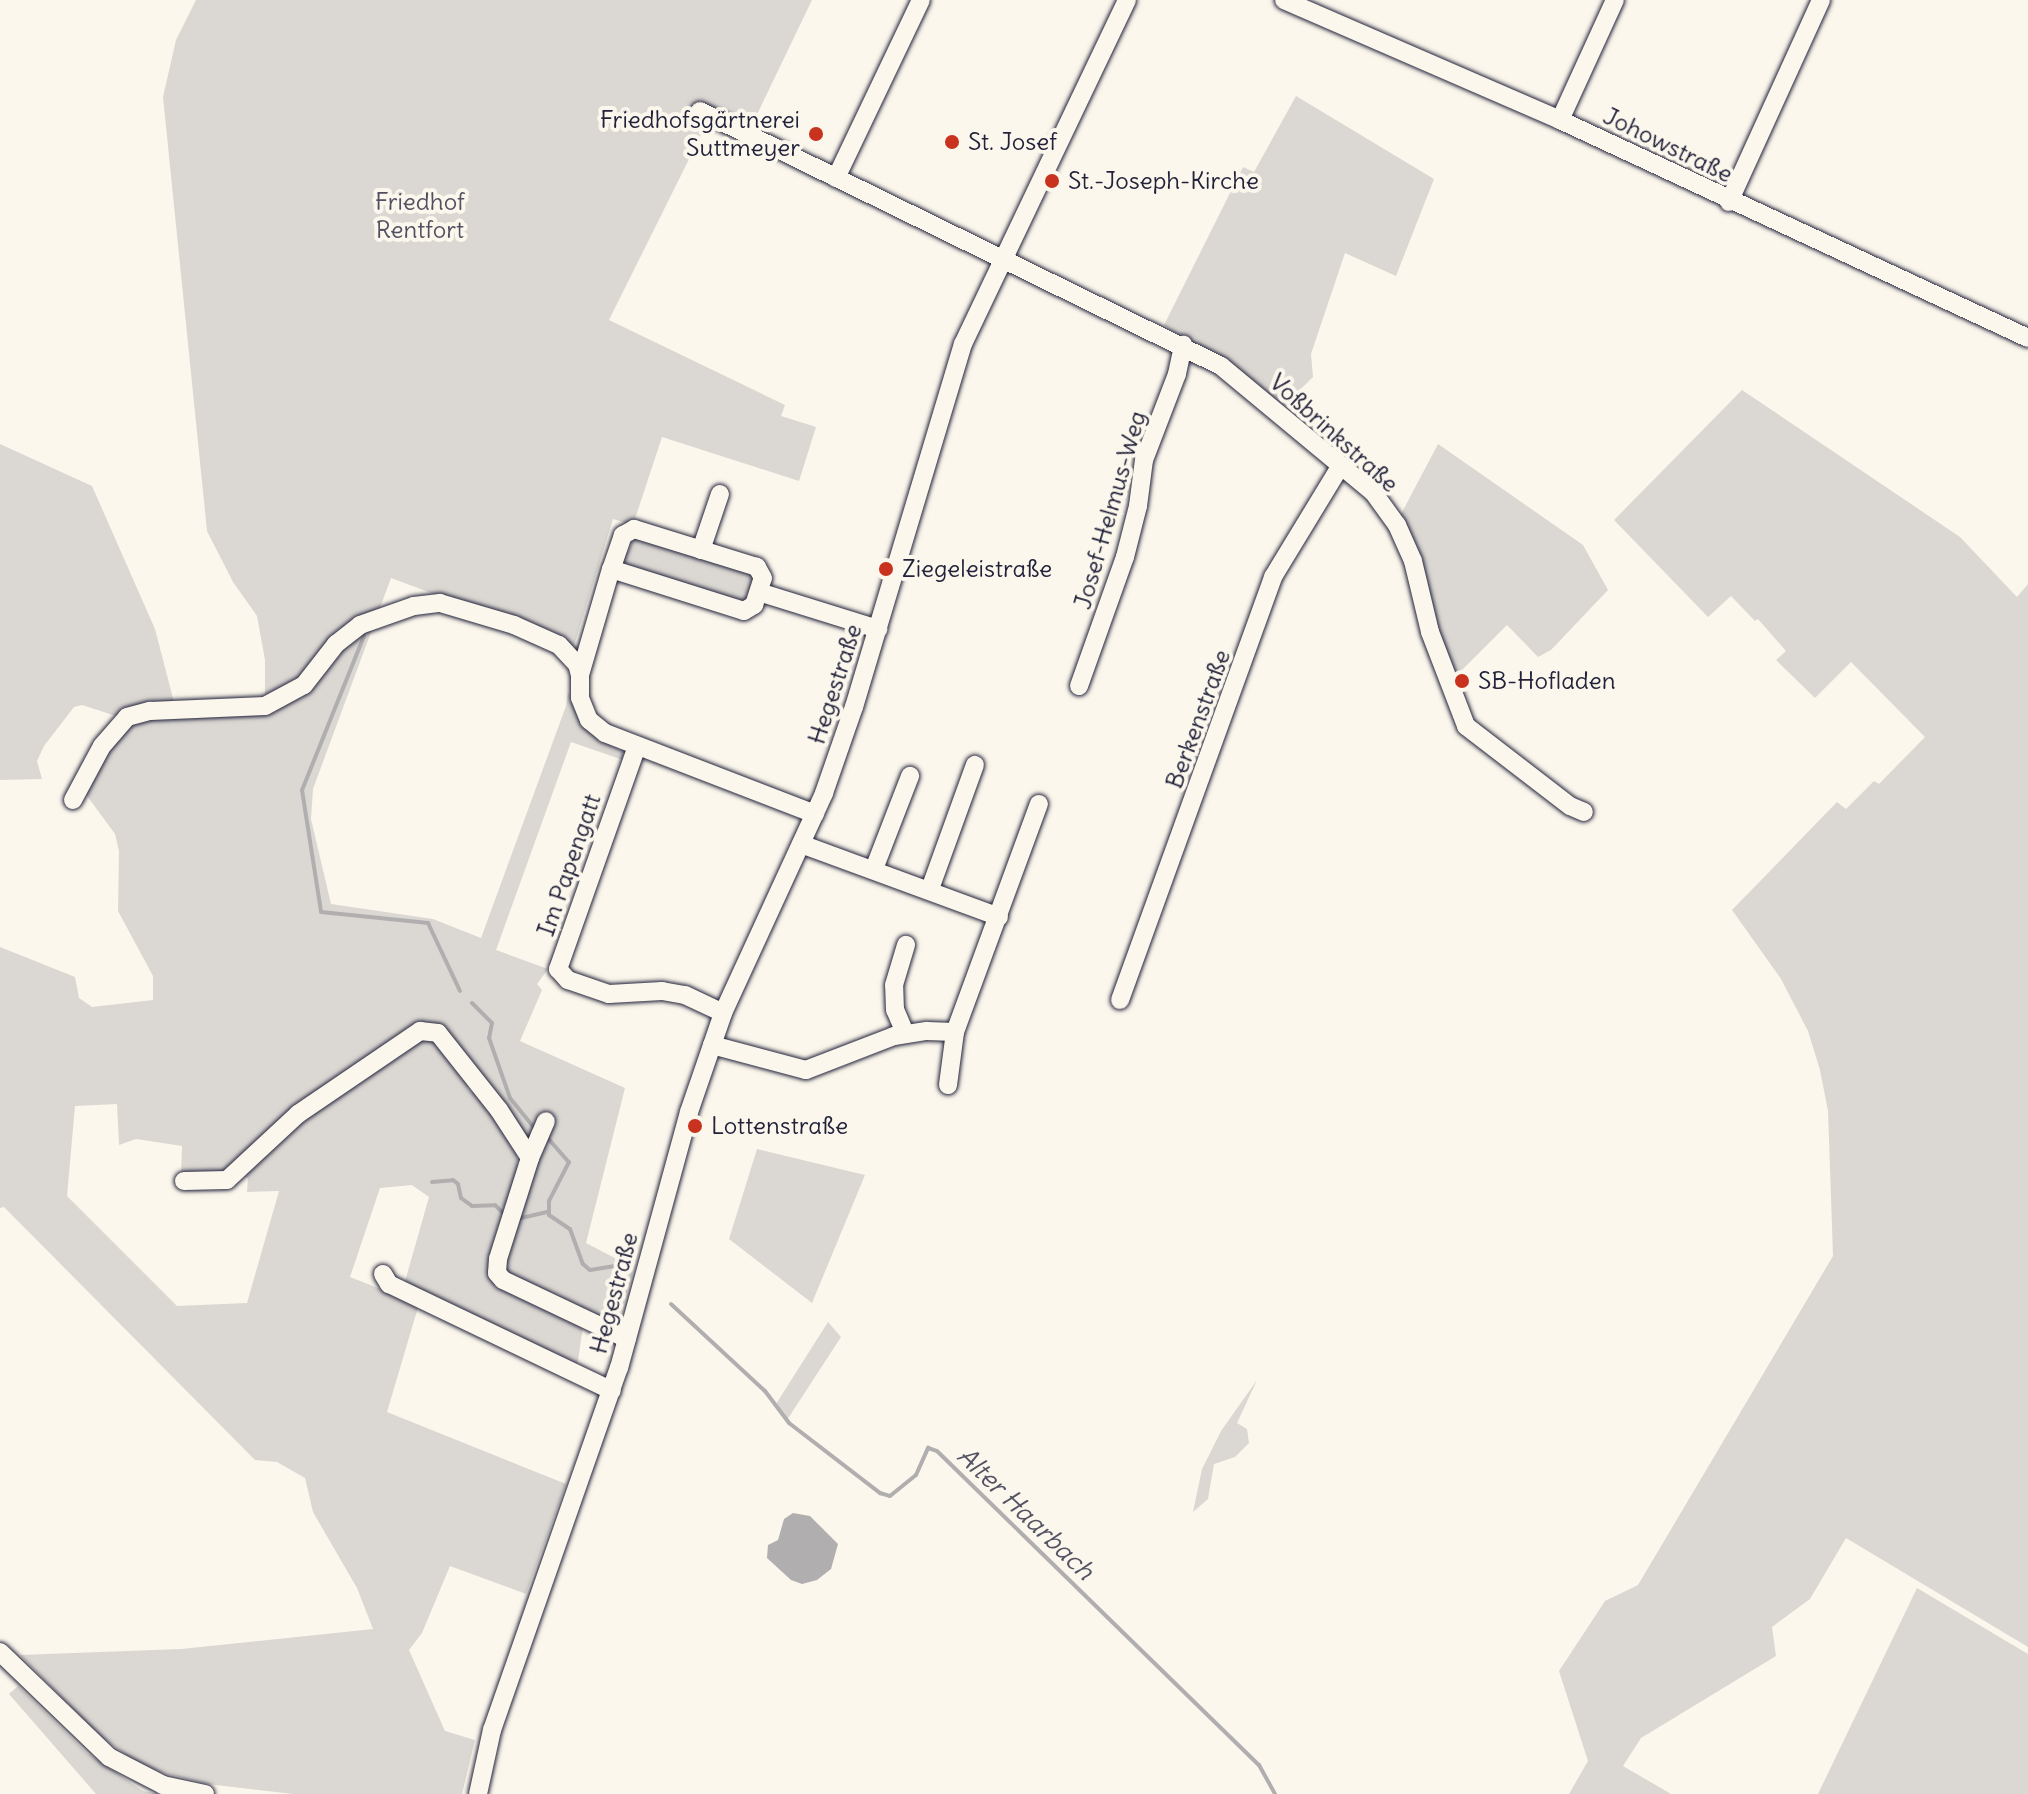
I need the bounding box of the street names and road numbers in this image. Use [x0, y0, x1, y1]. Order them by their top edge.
street label: Johowstraße [1599, 101, 1737, 189]
street label: Voßbrinkstraße [1264, 368, 1404, 498]
street label: Josef-Helmus-Weg [1068, 408, 1152, 612]
street label: Hegestraße [802, 620, 868, 748]
street label: Berkenstraße [1160, 646, 1236, 792]
street label: Im Papengatt [531, 790, 607, 940]
street label: Hegestraße [584, 1229, 644, 1357]

